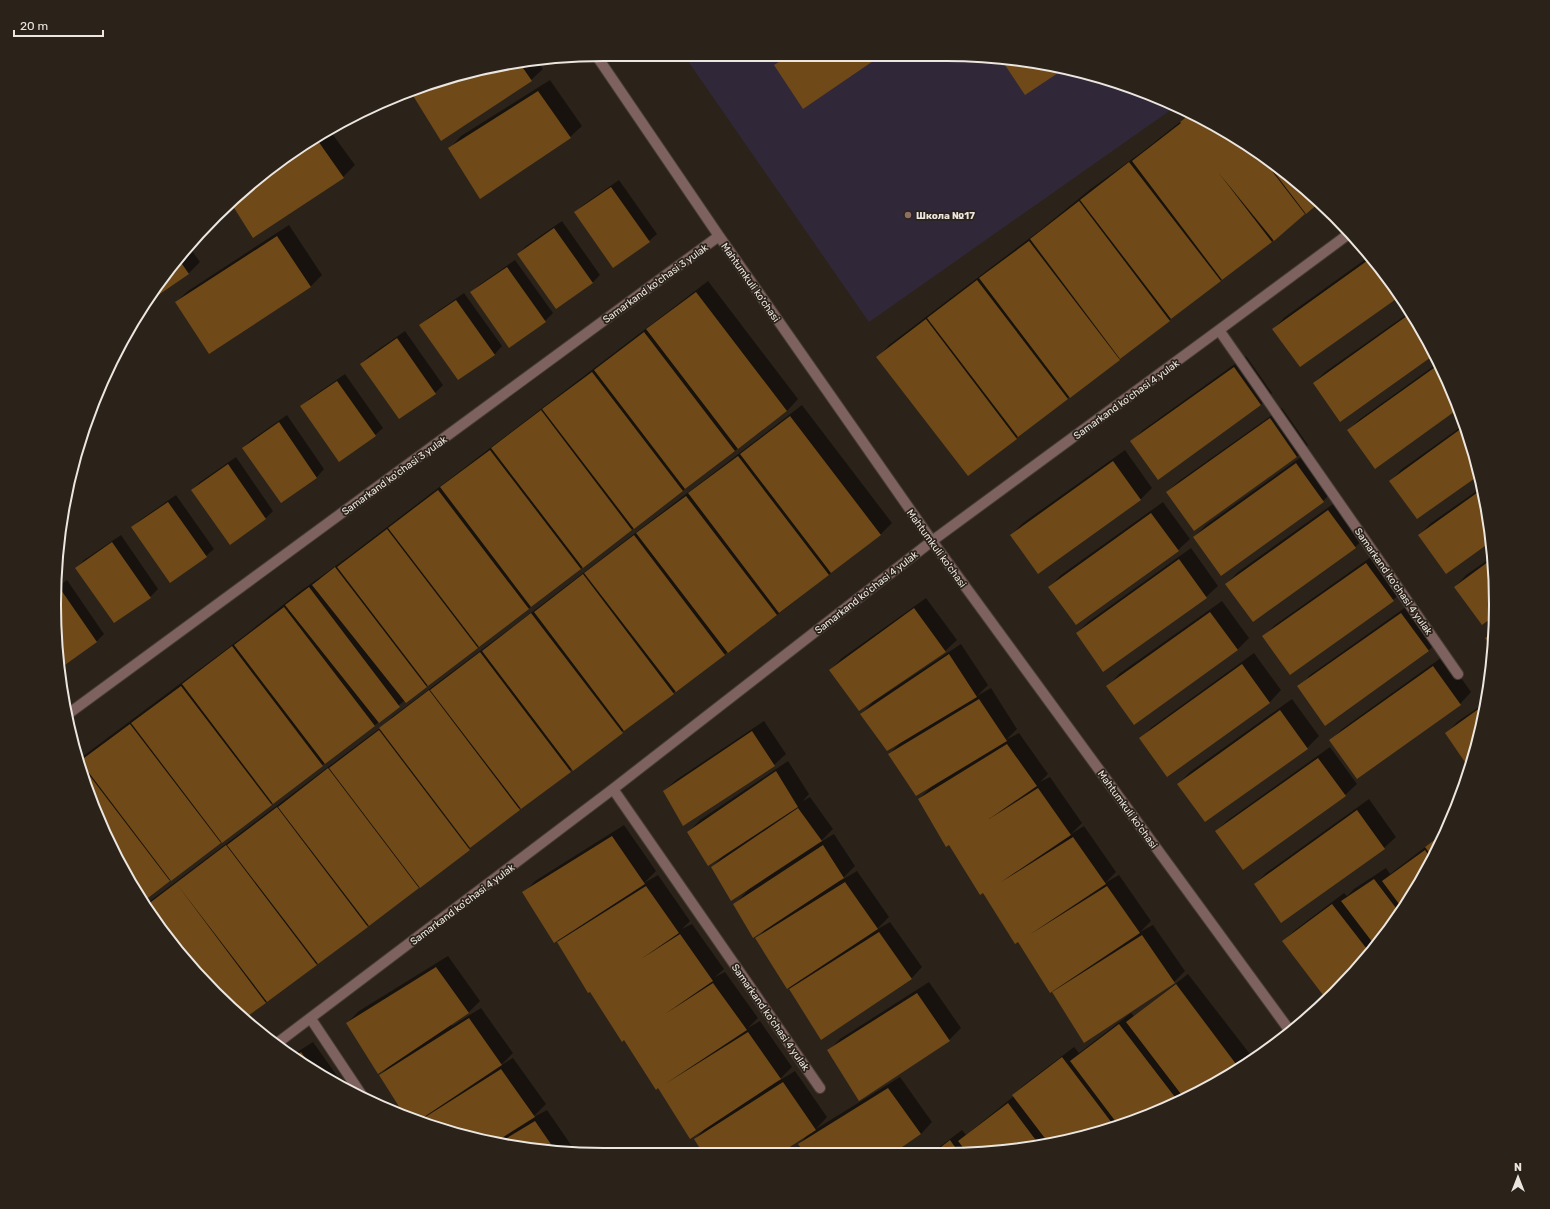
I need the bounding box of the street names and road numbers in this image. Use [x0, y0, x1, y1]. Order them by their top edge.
street label: Samarkand ko'chasi 3 yulak [601, 241, 711, 326]
street label: Mahtumkuli ko'chasi [718, 241, 782, 324]
street label: Samarkand ko'chasi 4 yulak [1072, 357, 1182, 442]
street label: Samarkand ko'chasi 3 yulak [340, 433, 450, 518]
street label: Mahtumkuli ko'chasi [904, 507, 969, 590]
street label: Samarkand ko'chasi 4 yulak [1352, 526, 1435, 638]
street label: Samarkand ko'chasi 4 yulak [813, 548, 921, 637]
street label: Mahtumkuli ko'chasi [1095, 768, 1160, 851]
street label: Samarkand ko'chasi 4 yulak [408, 861, 518, 948]
street label: Samarkand ko'chasi 4 yulak [729, 962, 812, 1074]

